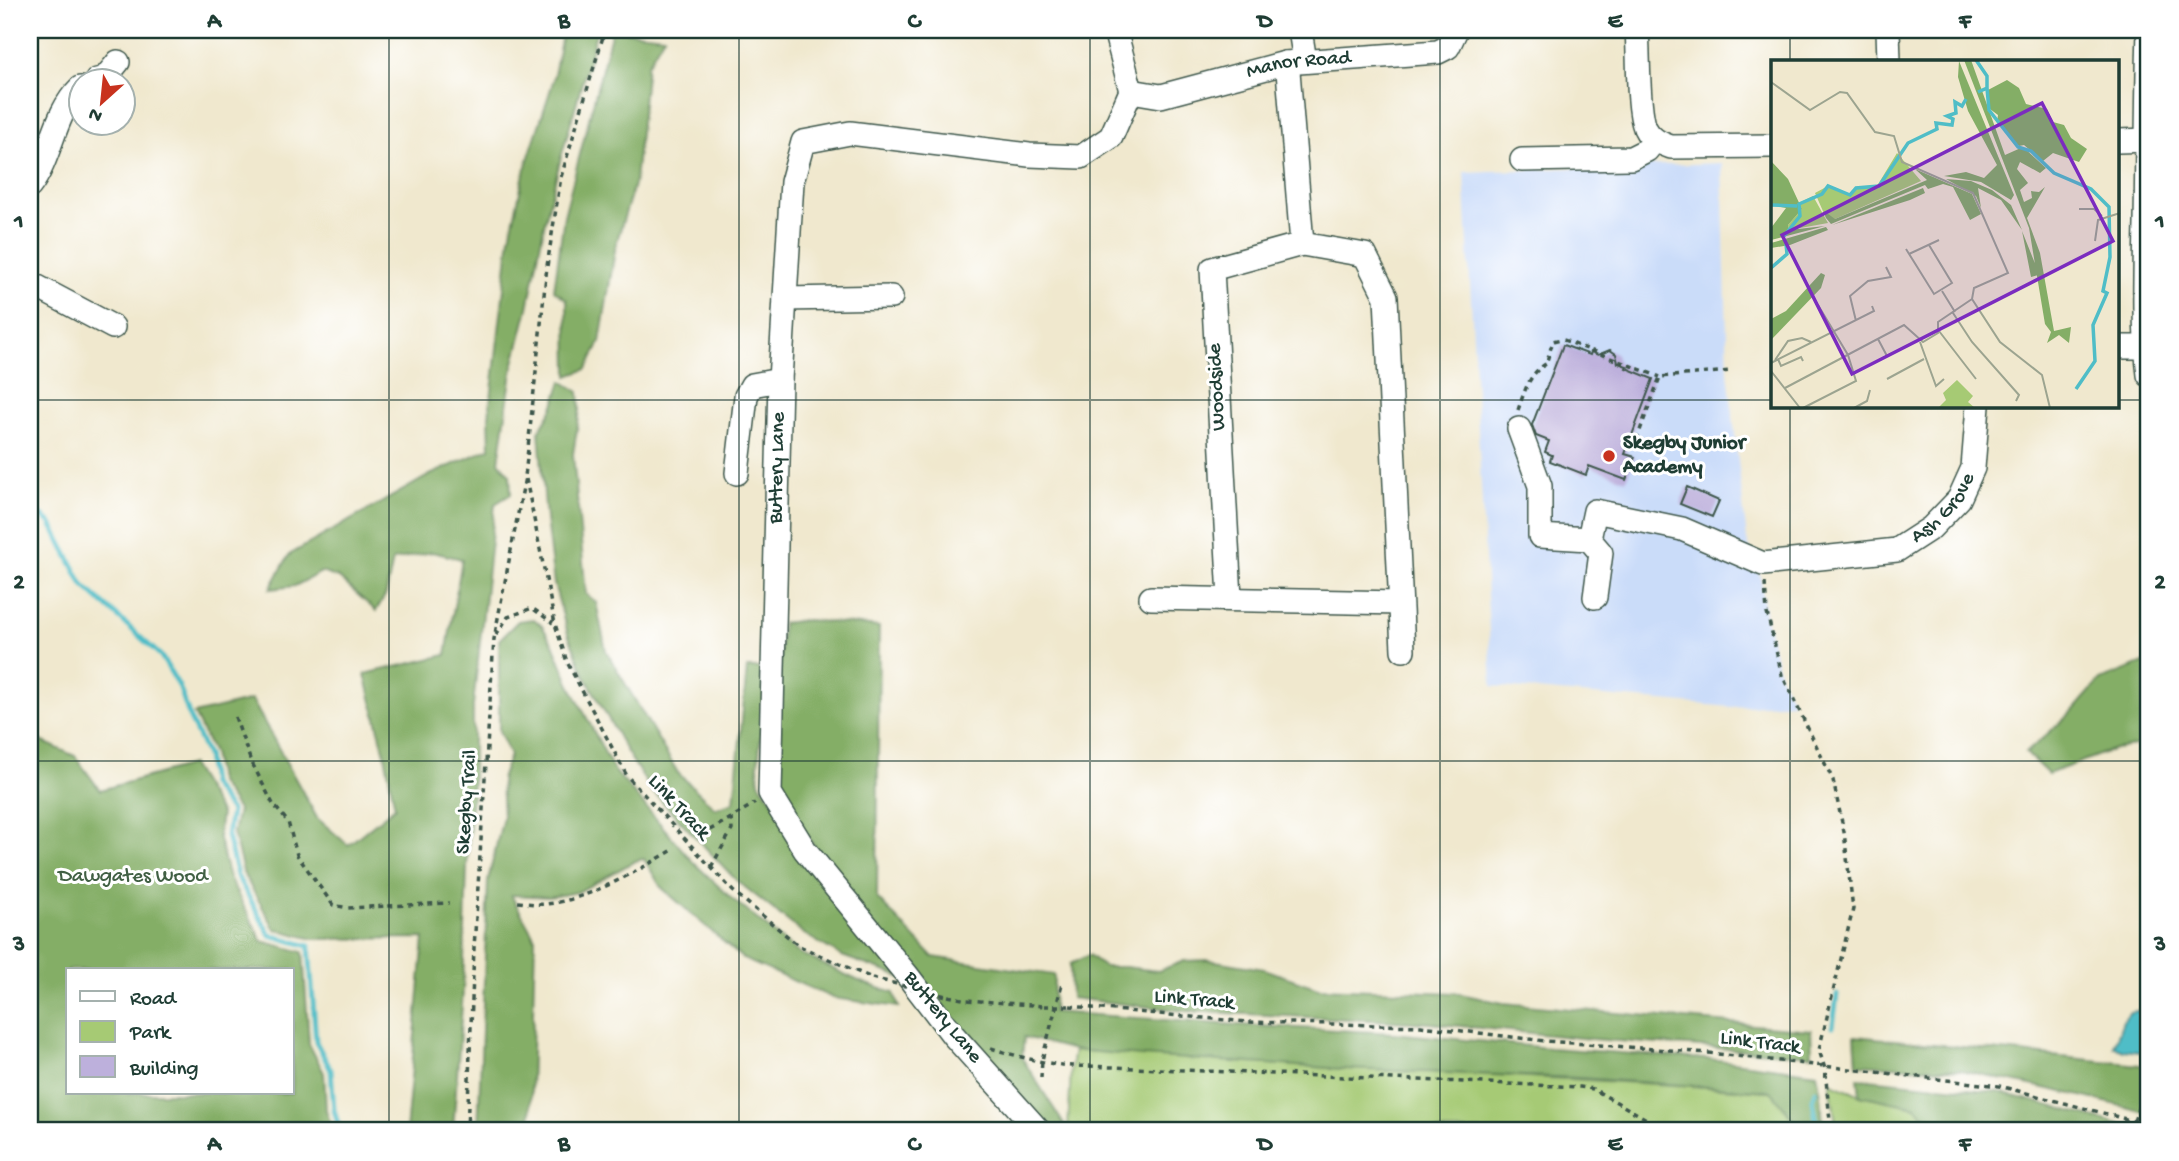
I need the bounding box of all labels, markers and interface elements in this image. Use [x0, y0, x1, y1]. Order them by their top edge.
text: A [206, 9, 222, 36]
text: B [557, 9, 571, 36]
text: C [908, 9, 923, 36]
text: D [1256, 9, 1274, 36]
text: E [1608, 9, 1624, 36]
text: F [1958, 9, 1973, 36]
street label: Manor Road [1244, 46, 1353, 85]
inset map [1771, 60, 2120, 408]
north arrow [66, 66, 136, 136]
text: N [85, 101, 107, 127]
text: 1 [13, 209, 24, 236]
text: 1 [2154, 209, 2165, 236]
street label: Woodside [1203, 342, 1233, 431]
street label: Buttery Lane [764, 411, 792, 525]
place label: Skegby Junior Academy [1622, 432, 1748, 481]
marker: Skegby Junior Academy [1601, 448, 1617, 464]
street label: Ash Grove [1907, 468, 1982, 550]
text: 2 [13, 570, 25, 597]
text: 2 [2154, 570, 2166, 597]
street label: Skegby Trail [452, 749, 484, 855]
street label: Link Track [641, 770, 716, 848]
park label: Dawgates Wood [56, 865, 209, 890]
text: 3 [12, 932, 25, 959]
text: 3 [2153, 932, 2166, 959]
street label: Buttery Lane [897, 966, 988, 1070]
legend [66, 968, 294, 1094]
street label: Link Track [1153, 985, 1238, 1017]
text: Road [130, 988, 178, 1013]
text: Park [129, 1022, 173, 1047]
street label: Link Track [1719, 1027, 1804, 1062]
text: Building [129, 1058, 199, 1083]
text: A [206, 1132, 222, 1159]
text: B [557, 1132, 571, 1159]
text: C [908, 1132, 923, 1159]
text: D [1256, 1132, 1274, 1159]
text: E [1608, 1132, 1624, 1159]
text: F [1958, 1132, 1973, 1159]

